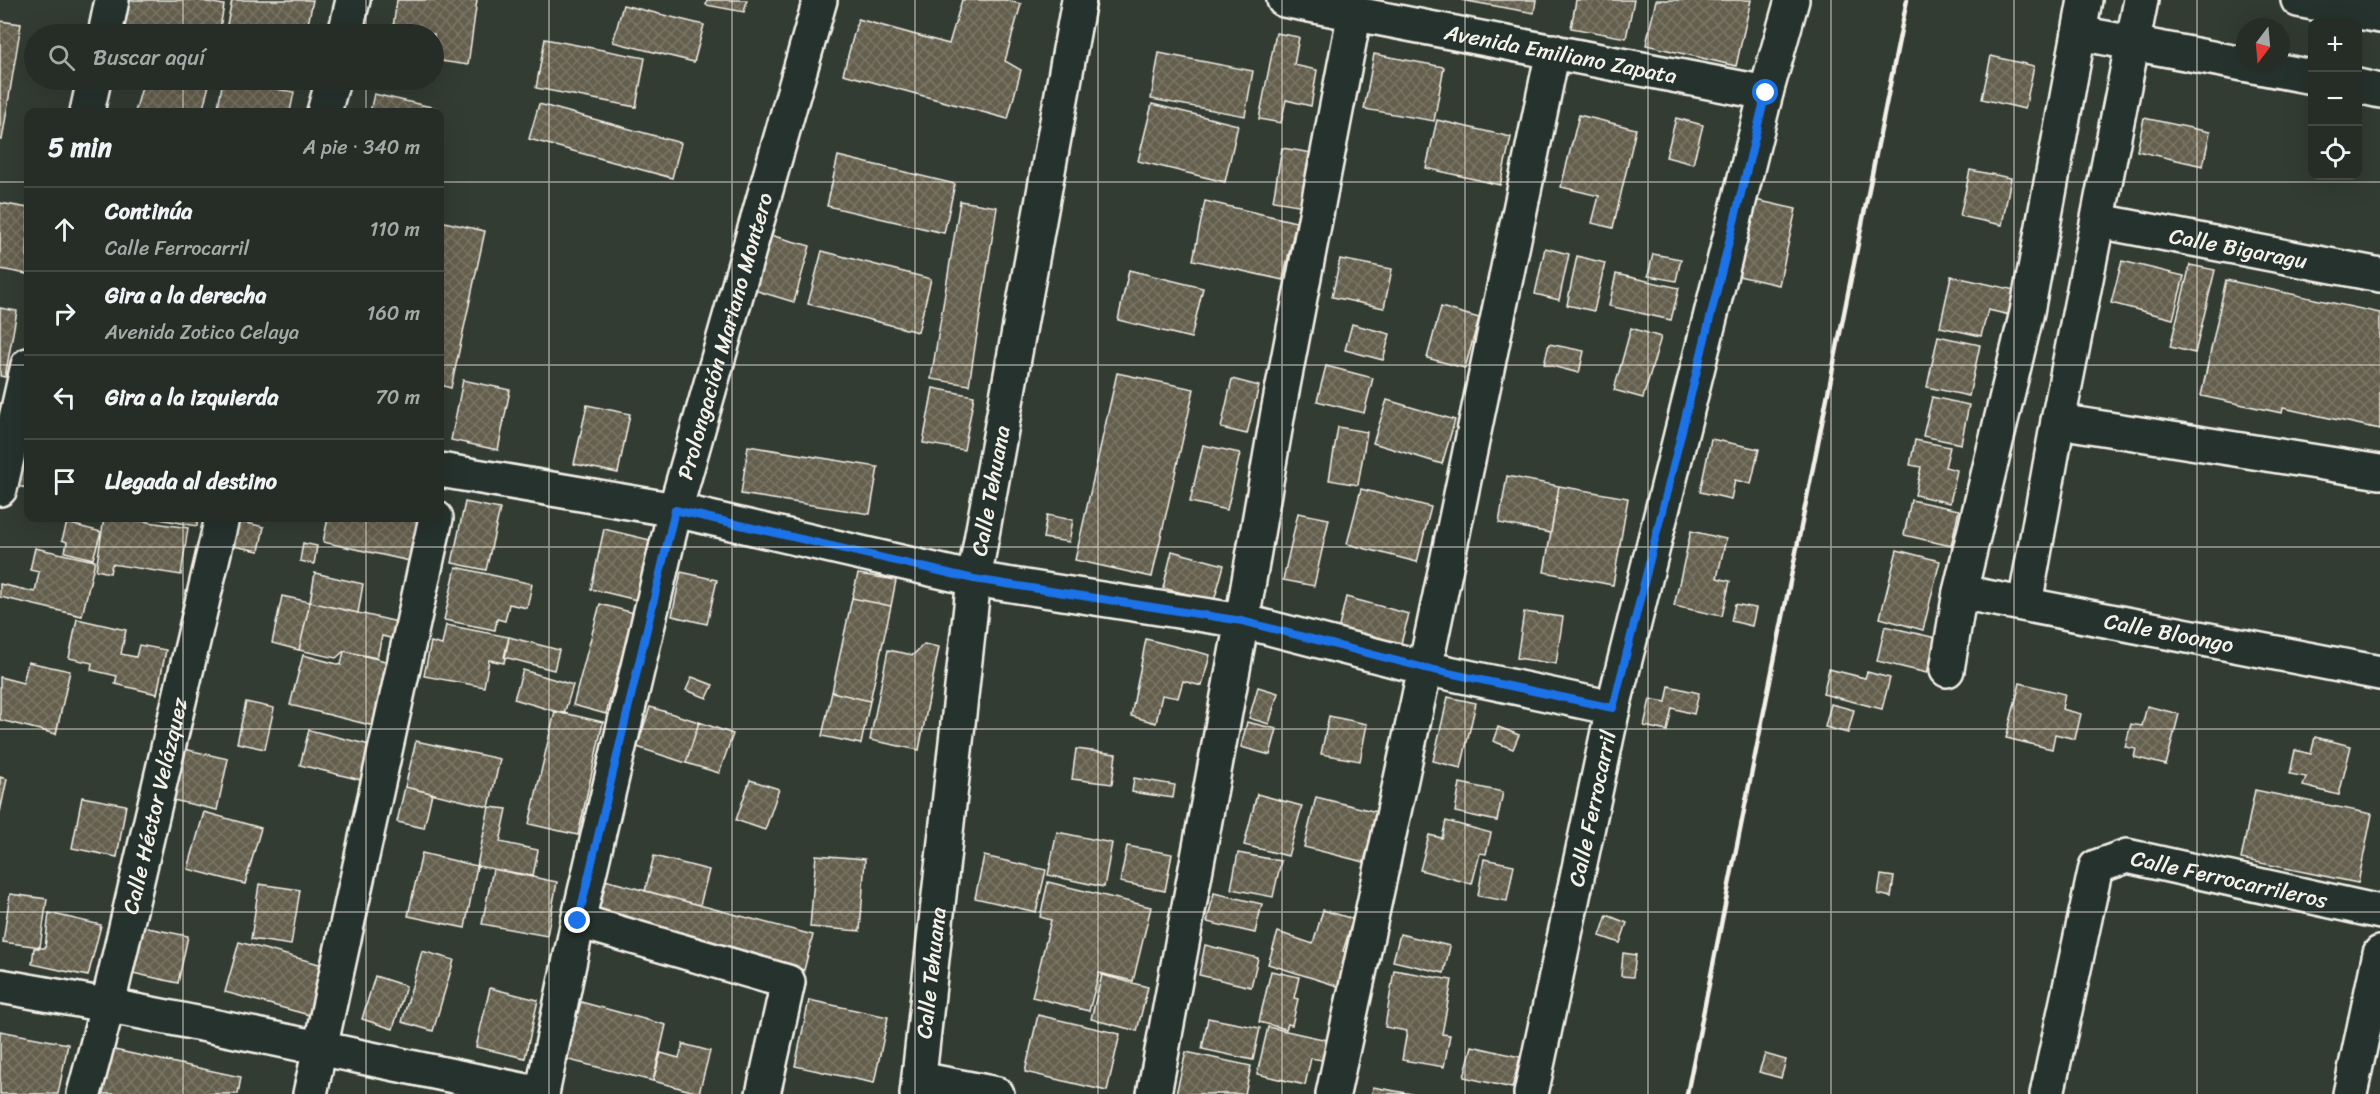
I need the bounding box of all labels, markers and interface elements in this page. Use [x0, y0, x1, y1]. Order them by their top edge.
street label: Avenida Emiliano Zapata [1440, 12, 1681, 95]
north arrow [2236, 18, 2290, 72]
map controls [2308, 18, 2362, 180]
button: + [2308, 18, 2362, 72]
search box [24, 24, 444, 90]
text: Buscar aquí [93, 38, 205, 77]
icon: search [45, 41, 78, 74]
button: − [2308, 72, 2362, 126]
route start [1752, 79, 1778, 105]
text: 5 min [48, 124, 112, 170]
button: locate [2308, 126, 2362, 180]
text: A pie · 340 m [303, 130, 420, 165]
street label: Prolongación Mariano Montero [665, 188, 784, 484]
text: Continúa [105, 192, 192, 231]
text: 110 m [370, 212, 420, 247]
icon: ahead [48, 213, 81, 246]
street label: Calle Bigaragu [2166, 215, 2311, 280]
text: Calle Ferrocarril [105, 231, 249, 266]
text: Gira a la derecha [105, 276, 266, 315]
text: 160 m [367, 296, 420, 331]
icon: right [48, 297, 81, 330]
text: Avenida Zotico Celaya [105, 315, 299, 350]
text: Gira a la izquierda [105, 378, 278, 417]
text: 70 m [375, 380, 420, 415]
icon: left [48, 381, 81, 414]
street label: Calle Tehuana [959, 422, 1021, 559]
text: Llegada al destino [105, 462, 277, 501]
icon: arrive [48, 465, 81, 498]
street label: Calle Bloongo [2101, 601, 2237, 664]
street label: Calle Héctor Velázquez [110, 693, 199, 918]
street label: Calle Ferrocarril [1556, 726, 1627, 890]
street label: Calle Ferrocarrileros [2127, 838, 2332, 920]
street label: Calle Tehuana [904, 905, 957, 1040]
route end [564, 907, 590, 933]

